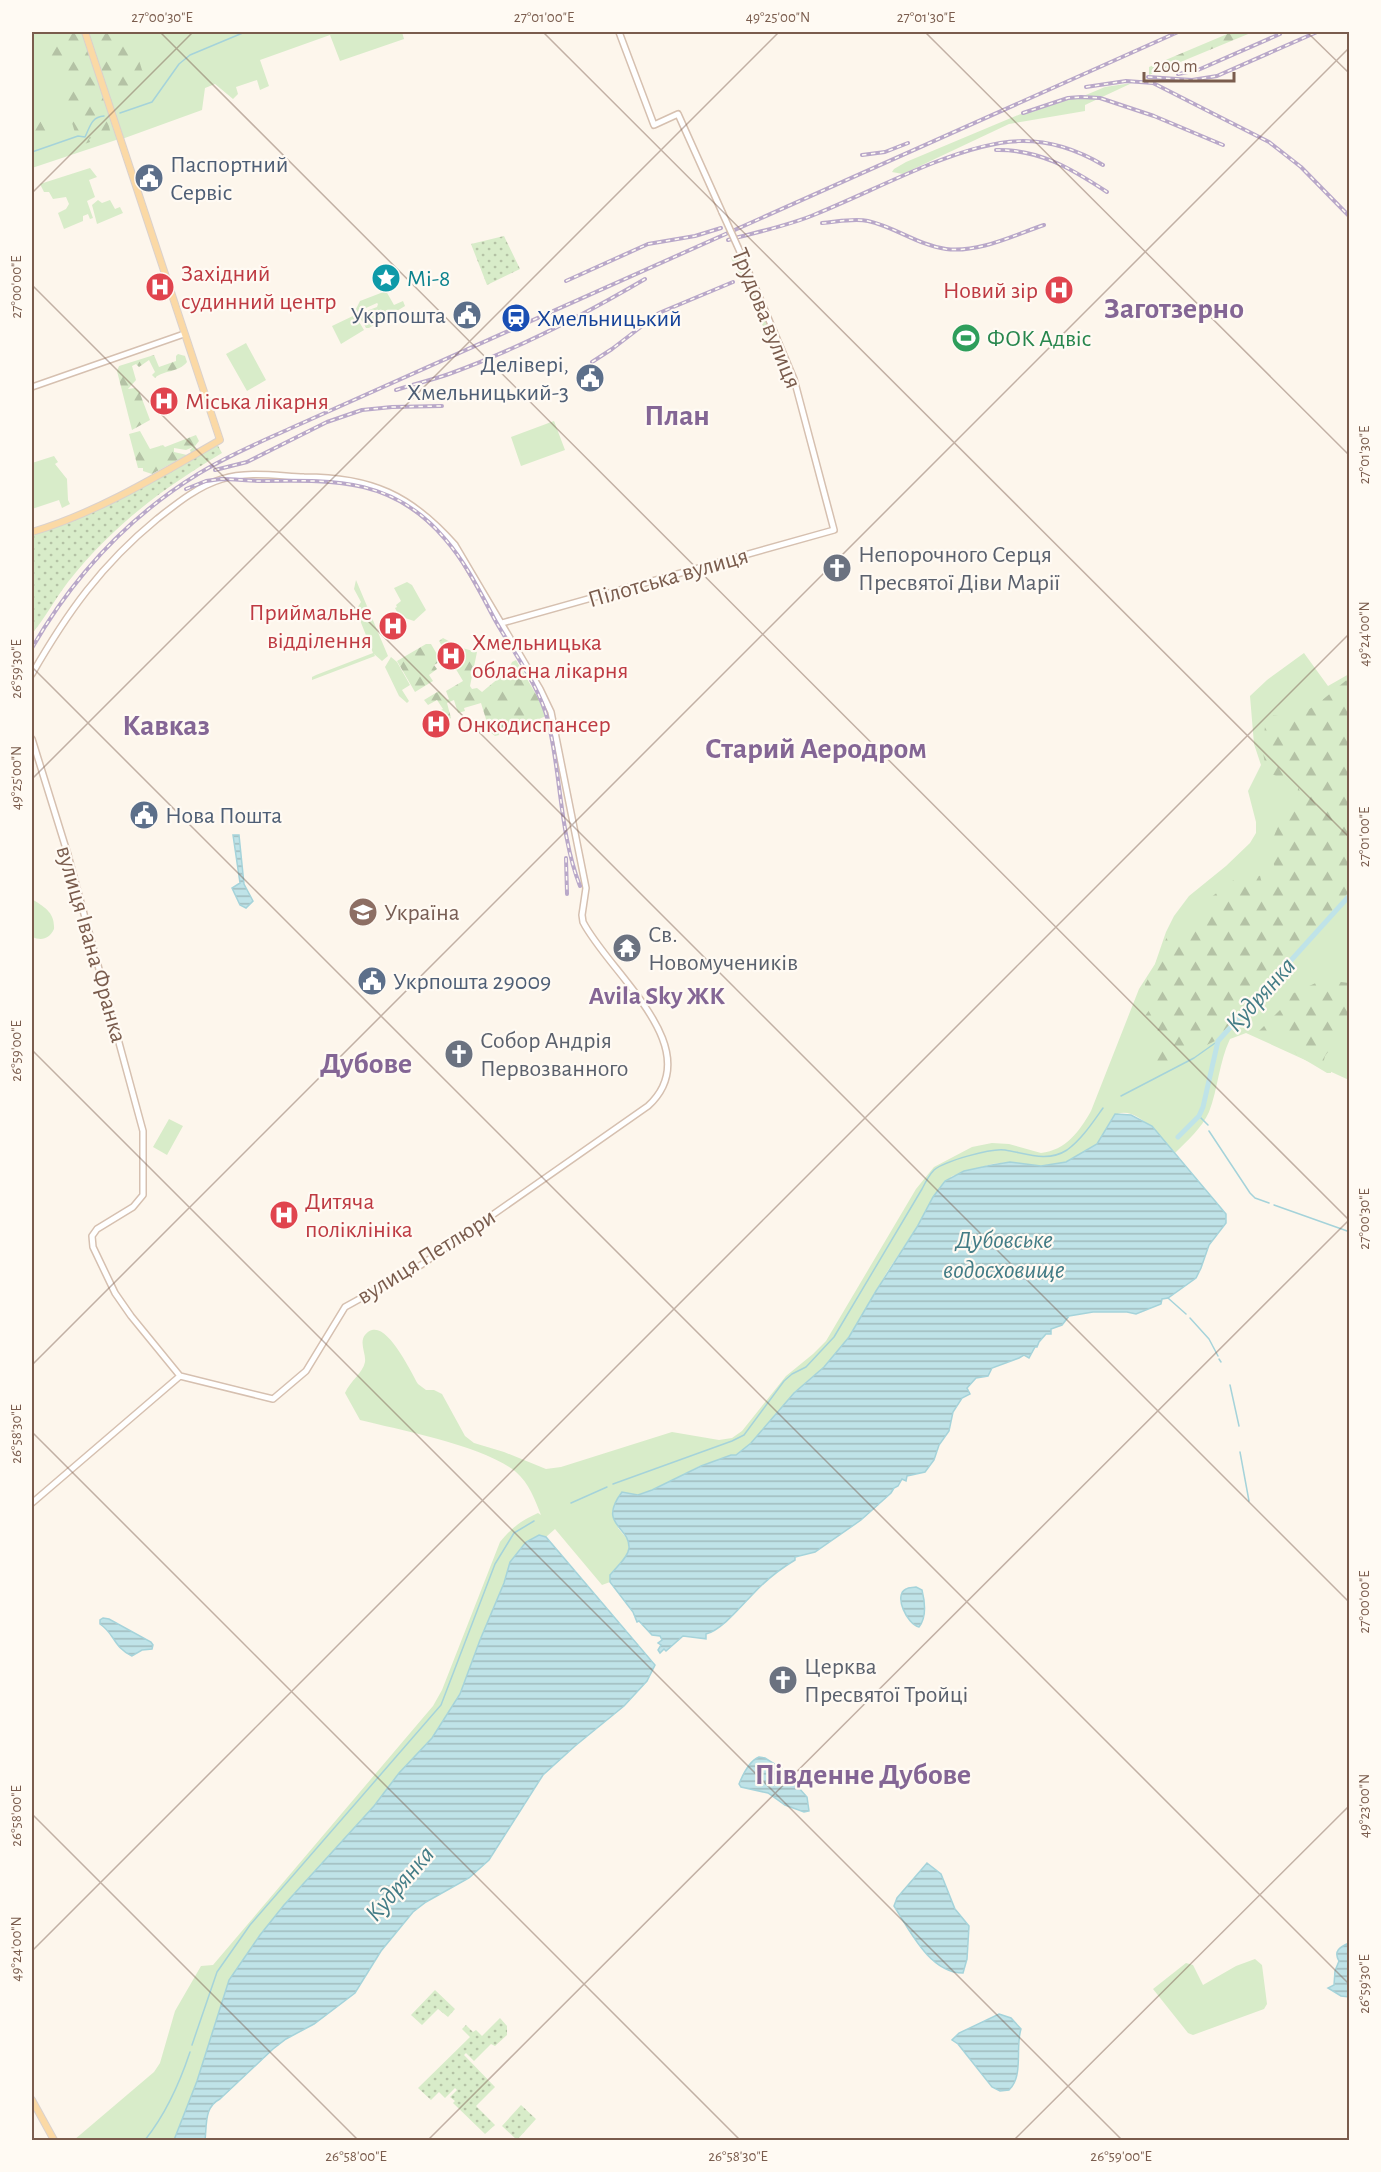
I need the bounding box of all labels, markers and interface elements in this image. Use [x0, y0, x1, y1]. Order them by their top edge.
text: 27°00'30"E [131, 10, 193, 25]
text: 27°01'00"E [514, 10, 574, 25]
text: 49°25'00"N [746, 10, 810, 25]
text: 27°01'30"E [897, 10, 955, 25]
scale bar [1144, 45, 1234, 83]
text: 200 m [1153, 58, 1198, 76]
place label: Паспортний Сервіс [170, 153, 288, 205]
public building icon: Паспортний Сервіс [133, 162, 165, 194]
street label: Трудова вулиця [727, 245, 805, 392]
text: 27°00'00"E [9, 255, 24, 319]
place label: Західний судинний центр [181, 262, 337, 314]
place icon: Mi-8 [370, 262, 402, 294]
place label: Mi-8 [407, 267, 451, 291]
hospital icon: Західний судинний центр [144, 271, 176, 303]
hospital icon: Новий зір [1043, 274, 1075, 306]
place label: Новий зір [943, 279, 1038, 303]
district label: Заготзерно [1104, 294, 1244, 324]
public building icon: Укрпошта [451, 299, 483, 331]
station icon: Хмельницький [500, 302, 532, 334]
place label: Укрпошта [350, 304, 446, 328]
place label: Хмельницький [537, 307, 682, 331]
sports icon: ФОК Адвіс [950, 322, 982, 354]
place label: ФОК Адвіс [987, 327, 1091, 351]
place label: Делівері, Хмельницький-3 [407, 353, 569, 405]
public building icon: Делівері, Хмельницький-3 [574, 362, 606, 394]
hospital icon: Міська лікарня [148, 385, 180, 417]
place label: Міська лікарня [185, 390, 329, 414]
district label: План [644, 401, 710, 431]
text: 27°01'30"E [1357, 426, 1372, 484]
place label: Непорочного Серця Пресвятої Діви Марії [858, 543, 1060, 595]
street label: Пілотська вулиця [585, 544, 751, 612]
church icon: Непорочного Серця Пресвятої Діви Марії [821, 552, 853, 584]
place label: Приймальне відділення [249, 601, 372, 653]
text: 49°24'00"N [1357, 601, 1372, 667]
hospital icon: Приймальне відділення [377, 610, 409, 642]
place label: Хмельницька обласна лікарня [472, 631, 629, 683]
text: 26°59'30"E [9, 639, 24, 699]
hospital icon: Хмельницька обласна лікарня [435, 640, 467, 672]
hospital icon: Онкодиспансер [420, 708, 452, 740]
district label: Кавказ [122, 711, 210, 741]
place label: Онкодиспансер [457, 713, 611, 737]
district label: Старий Аеродром [705, 734, 927, 764]
text: 49°25'00"N [9, 746, 24, 810]
public building icon: Нова Пошта [128, 799, 160, 831]
place label: Нова Пошта [165, 804, 282, 828]
text: 27°01'00"E [1357, 807, 1372, 867]
street label: вулиця Івана Франка [51, 843, 131, 1045]
school or university icon: Україна [347, 896, 379, 928]
place label: Україна [384, 901, 460, 925]
place label: Св. Новомучеників [648, 923, 798, 975]
temple icon: Св. Новомучеників [611, 932, 643, 964]
water label: Кудрянка [1221, 952, 1301, 1037]
public building icon: Укрпошта 29009 [356, 965, 388, 997]
place label: Укрпошта 29009 [393, 970, 551, 994]
district label: Avila Sky ЖК [589, 983, 725, 1009]
text: 26°59'00"E [9, 1020, 24, 1082]
place label: Собор Андрія Первозванного [480, 1029, 629, 1081]
church icon: Собор Андрія Первозванного [443, 1038, 475, 1070]
district label: Дубове [320, 1049, 412, 1079]
text: 27°00'30"E [1357, 1188, 1372, 1250]
place label: Дитяча поліклініка [305, 1190, 413, 1242]
hospital icon: Дитяча поліклініка [268, 1199, 300, 1231]
street label: вулиця Петлюри [353, 1205, 500, 1309]
water label: Дубовське водосховище [943, 1227, 1065, 1283]
text: 26°58'30"E [9, 1404, 24, 1464]
text: 27°00'00"E [1357, 1570, 1372, 1634]
place label: Церква Пресвятої Тройці [804, 1655, 968, 1707]
church icon: Церква Пресвятої Тройці [767, 1664, 799, 1696]
district label: Південне Дубове [755, 1760, 971, 1790]
text: 49°23'00"N [1357, 1774, 1372, 1838]
text: 26°58'00"E [9, 1785, 24, 1847]
water label: Кудрянка [360, 1841, 439, 1926]
text: 49°24'00"N [9, 1916, 24, 1982]
text: 26°59'30"E [1357, 1954, 1372, 2014]
text: 26°58'00"E [325, 2149, 387, 2164]
text: 26°58'30"E [708, 2149, 768, 2164]
text: 26°59'00"E [1090, 2149, 1152, 2164]

